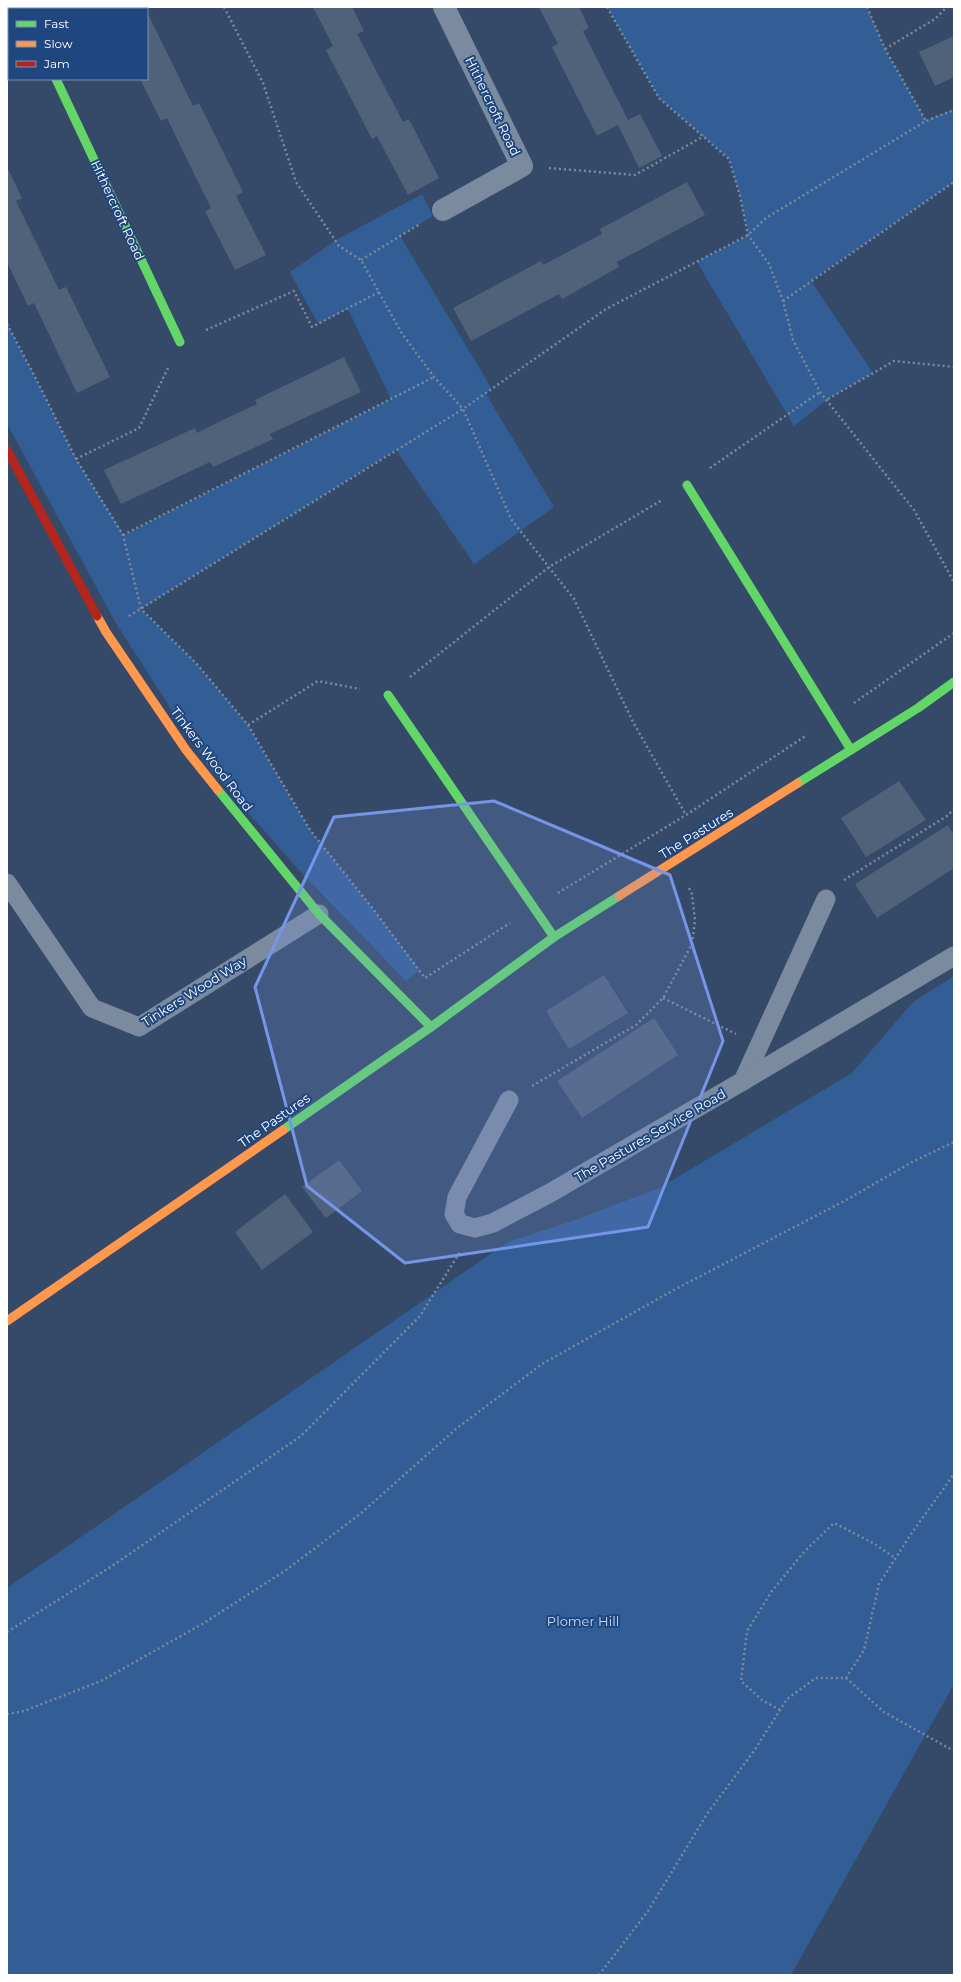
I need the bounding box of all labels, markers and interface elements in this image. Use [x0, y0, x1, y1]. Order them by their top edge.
legend [8, 8, 148, 80]
text: Fast [44, 16, 69, 31]
text: Slow [44, 36, 73, 51]
street label: Hithercroft Road [462, 54, 524, 158]
text: Jam [43, 56, 70, 71]
street label: Hithercroft Road [88, 157, 148, 263]
street label: Tinkers Wood Road [168, 704, 256, 814]
street label: The Pastures [656, 804, 736, 862]
street label: Tinkers Wood Way [139, 952, 250, 1030]
street label: The Pastures Service Road [572, 1085, 728, 1185]
street label: The Pastures [235, 1089, 313, 1151]
park label: Plomer Hill [547, 1613, 619, 1629]

